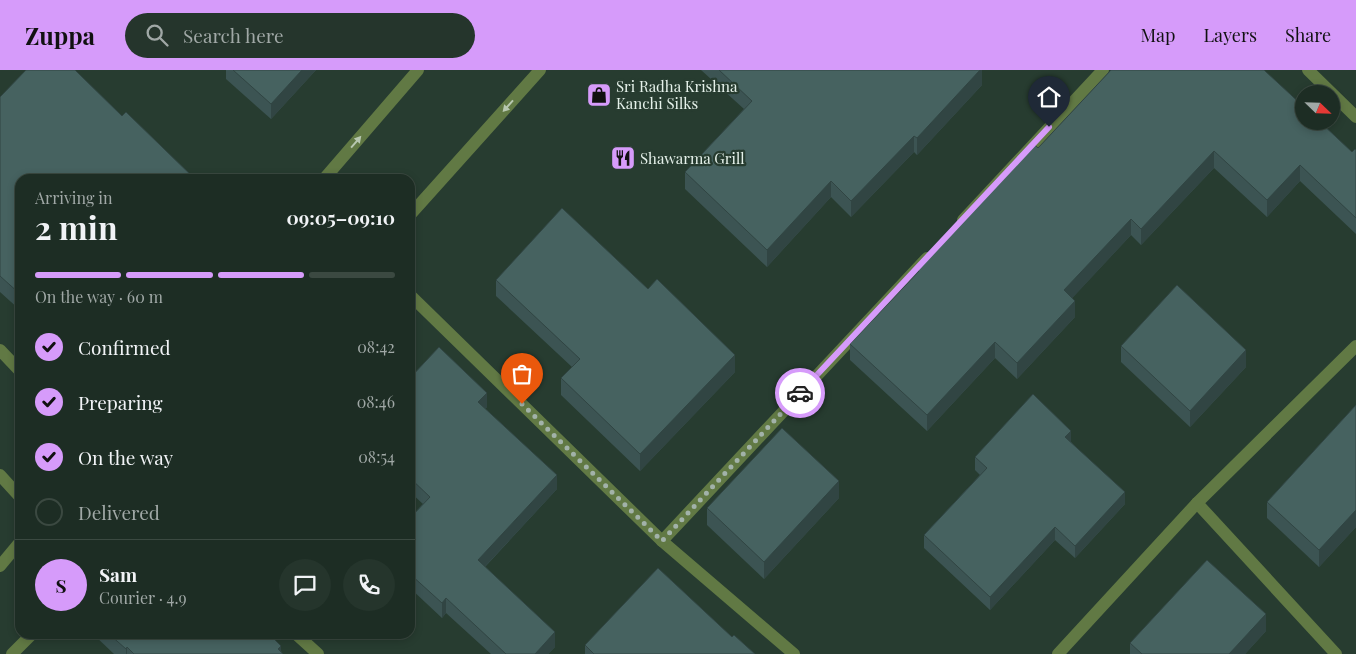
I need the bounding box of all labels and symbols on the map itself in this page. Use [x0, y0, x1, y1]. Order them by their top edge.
place label: Sri Radha Krishna Kanchi Silks [616, 76, 738, 113]
pin [1028, 76, 1070, 127]
shop icon: Sri Radha Krishna Kanchi Silks [586, 82, 612, 108]
north arrow [1295, 85, 1340, 130]
one-way arrow [502, 100, 514, 112]
one-way arrow [351, 135, 362, 148]
restaurant icon: Shawarma Grill [610, 145, 636, 171]
place label: Shawarma Grill [640, 148, 744, 168]
pin [501, 353, 543, 404]
courier [775, 368, 825, 418]

